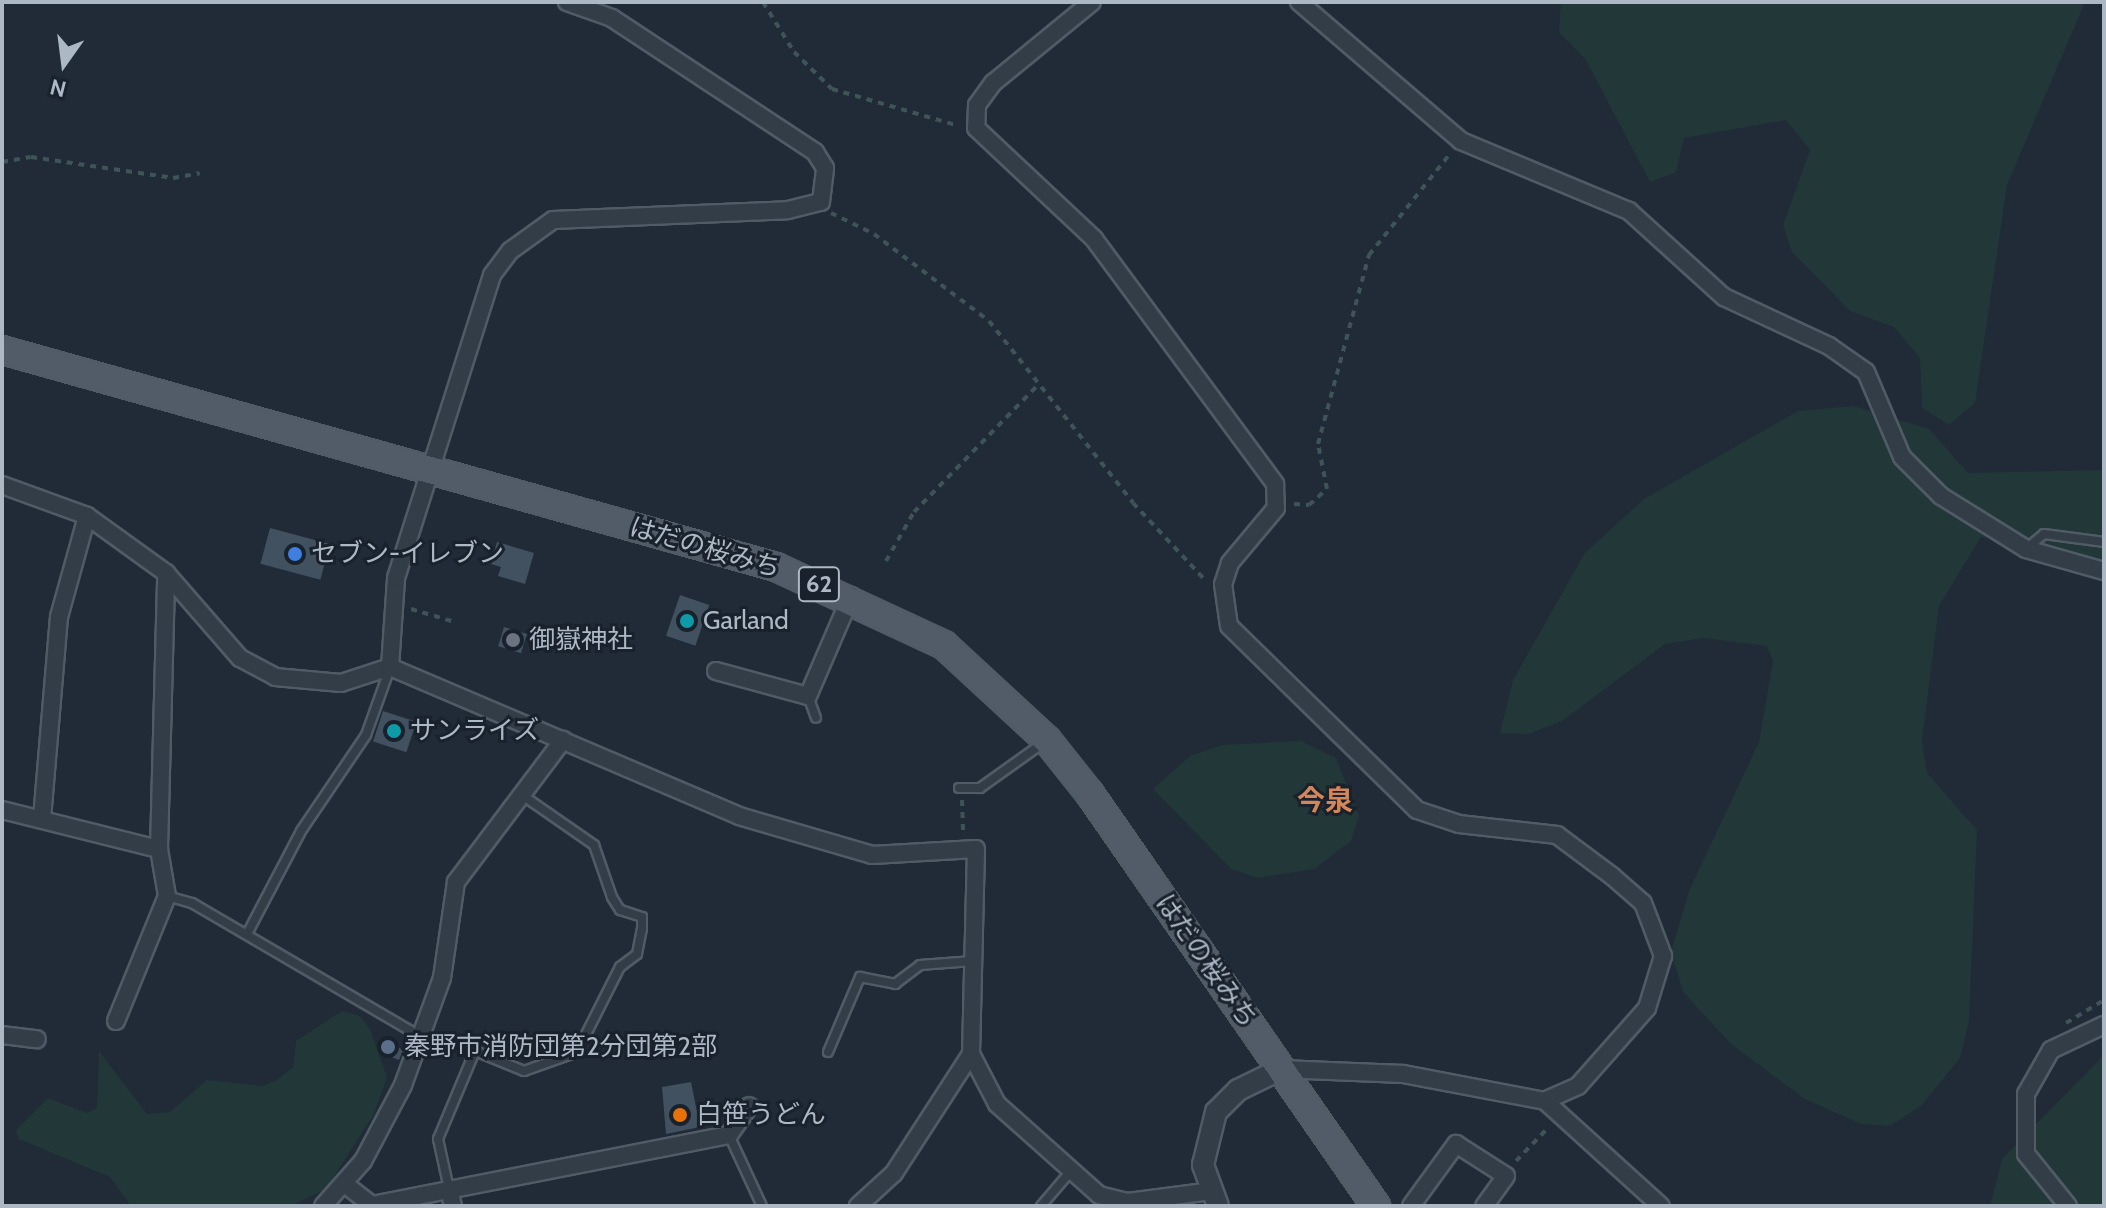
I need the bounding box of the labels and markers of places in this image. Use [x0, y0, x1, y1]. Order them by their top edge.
place label: セブン-イレブン [311, 538, 504, 570]
marker: セブン-イレブン [286, 545, 304, 563]
place label: Garland [703, 605, 789, 637]
marker: Garland [678, 612, 696, 630]
place label: 御嶽神社 [529, 624, 633, 656]
marker: 御嶽神社 [504, 631, 522, 649]
place label: サンライズ [410, 715, 540, 747]
marker: サンライズ [385, 722, 403, 740]
place label: 秦野市消防団第2分団第2部 [404, 1031, 717, 1063]
marker: 秦野市消防団第2分団第2部 [379, 1038, 397, 1056]
place label: 白笹うどん [696, 1099, 826, 1131]
marker: 白笹うどん [671, 1106, 689, 1124]

